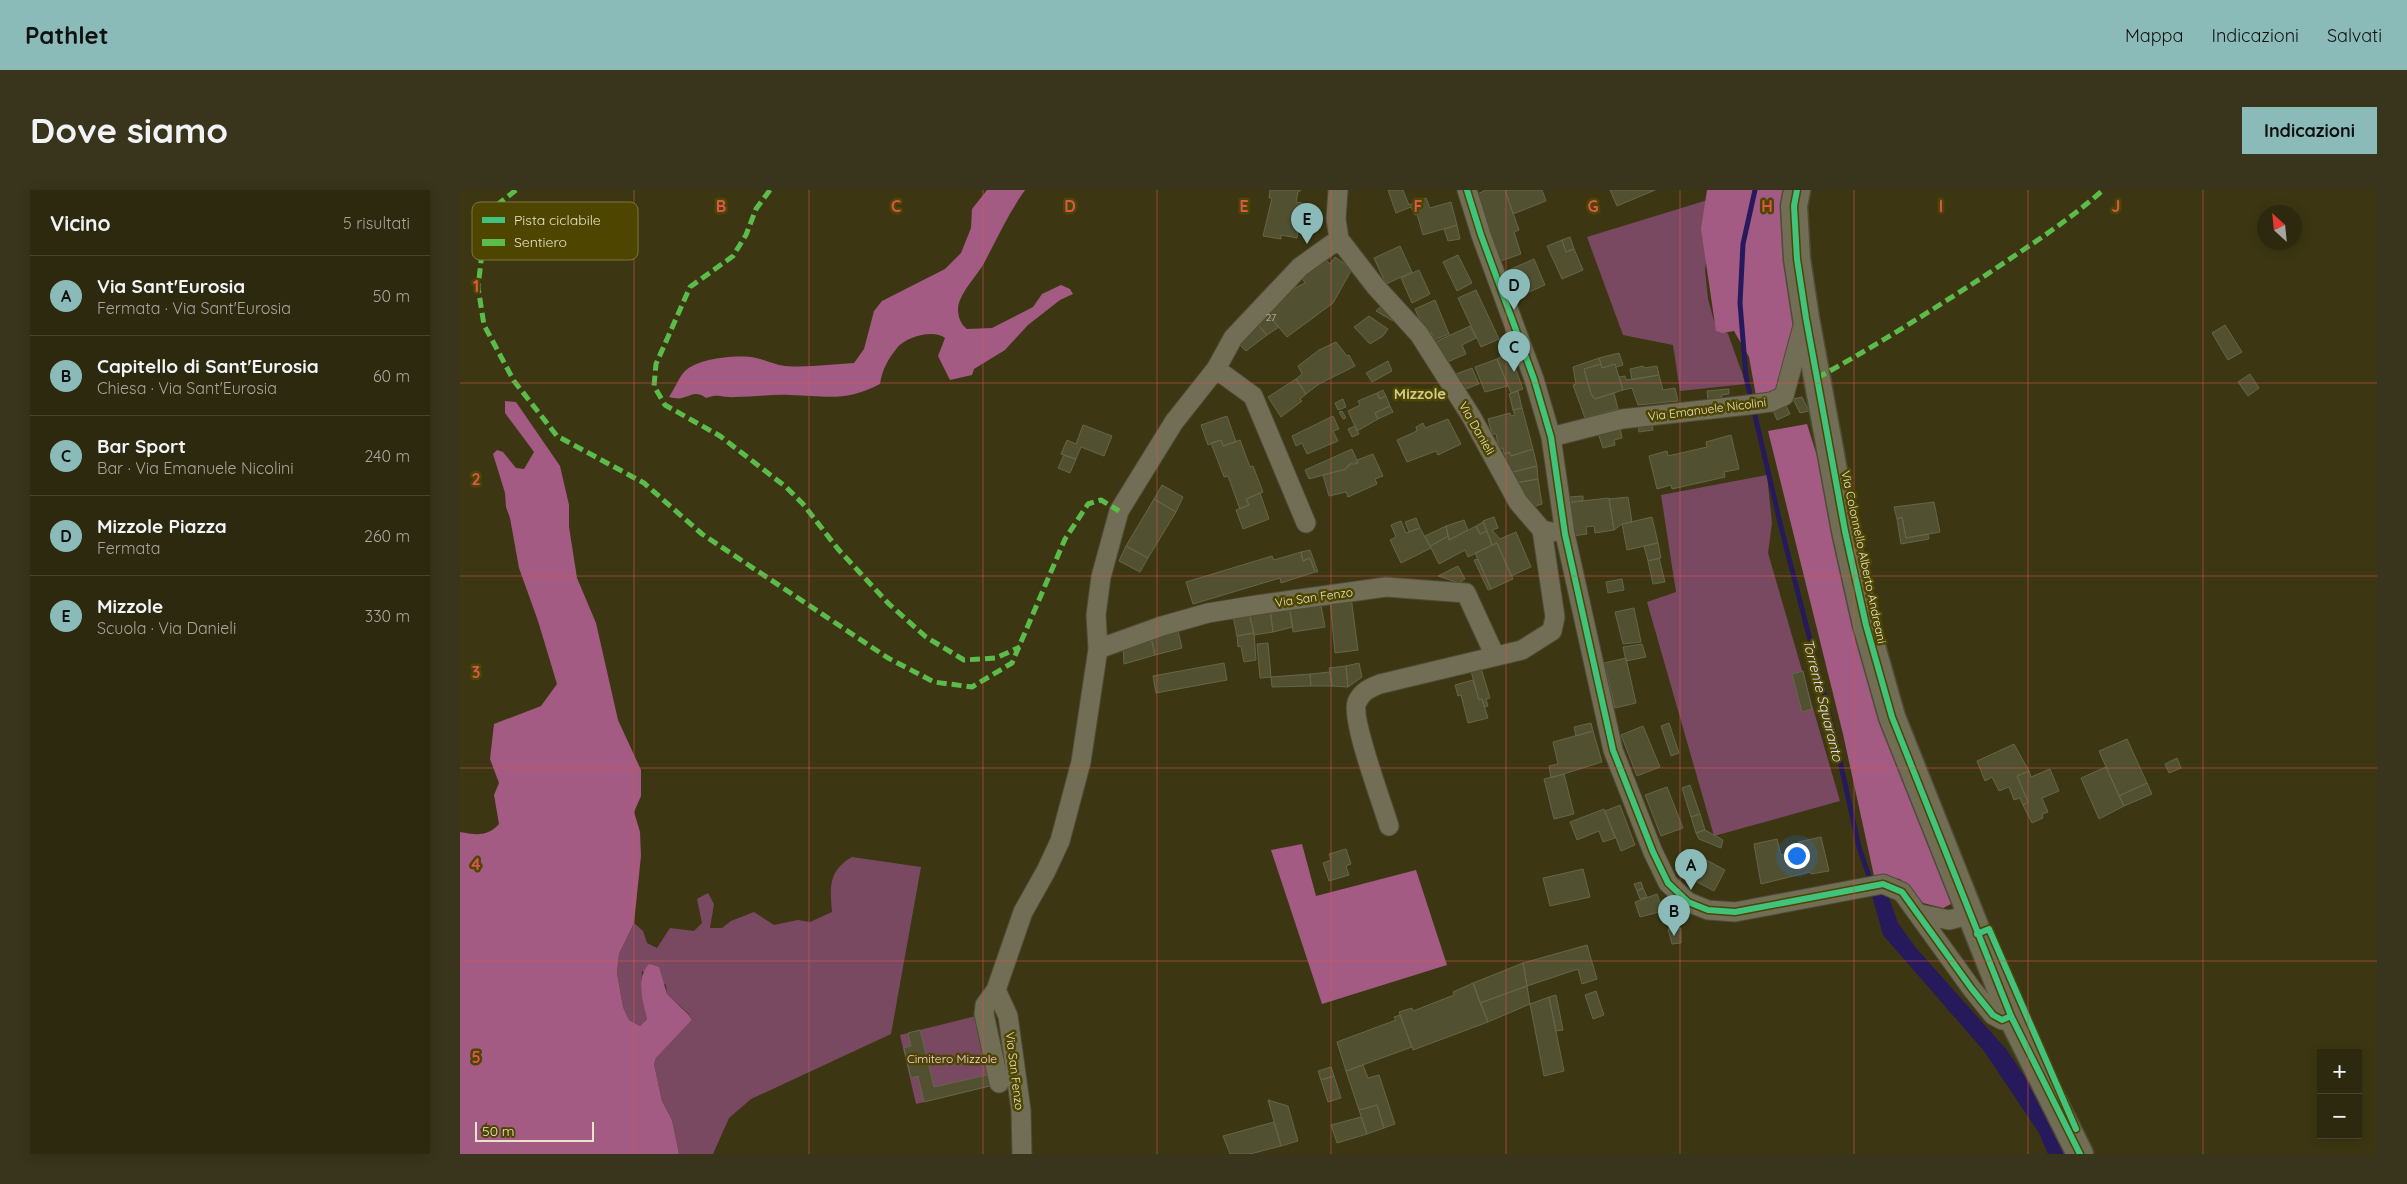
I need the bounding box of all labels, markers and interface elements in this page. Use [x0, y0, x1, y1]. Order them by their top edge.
text: Pathlet [25, 20, 109, 50]
text: Mappa [2125, 24, 2183, 47]
text: Indicazioni [2211, 24, 2299, 47]
text: Salvati [2327, 24, 2382, 47]
button: Indicazioni [2242, 107, 2377, 154]
text: Dove siamo [30, 108, 228, 152]
text: B [716, 196, 726, 216]
text: C [891, 196, 901, 216]
text: D [1064, 196, 1076, 216]
text: E [1239, 196, 1249, 216]
text: F [1414, 196, 1423, 216]
text: G [1587, 196, 1599, 216]
text: H [1761, 196, 1773, 216]
text: I [1939, 196, 1943, 216]
text: J [2112, 196, 2120, 216]
legend [472, 202, 638, 260]
pin: E [1291, 203, 1323, 244]
north arrow [2257, 205, 2302, 250]
text: Vicino [50, 210, 111, 236]
text: Pista ciclabile [514, 211, 601, 229]
text: 5 risultati [343, 213, 410, 233]
text: Sentiero [514, 233, 567, 251]
pin: D [1498, 269, 1530, 310]
text: Via Sant'Eurosia [97, 274, 245, 298]
text: 1 [473, 276, 479, 296]
text: A [61, 286, 71, 306]
text: 50 m [373, 286, 410, 306]
text: Fermata · Via Sant'Eurosia [97, 298, 291, 318]
house number: 27 [1266, 311, 1276, 324]
pin: C [1498, 331, 1530, 372]
text: Capitello di Sant'Eurosia [97, 354, 319, 378]
text: B [61, 366, 71, 386]
text: 60 m [373, 366, 410, 386]
text: Chiesa · Via Sant'Eurosia [97, 378, 277, 398]
district label: Mizzole [1394, 384, 1446, 403]
street label: Via Emanuele Nicolini [1647, 394, 1767, 424]
street label: Via Danieli [1456, 399, 1498, 457]
text: Bar Sport [97, 434, 186, 458]
text: C [61, 446, 71, 466]
text: 240 m [364, 446, 410, 466]
text: Bar · Via Emanuele Nicolini [97, 458, 294, 478]
text: 2 [471, 469, 481, 489]
street label: Via Colonnello Alberto Andreani [1838, 469, 1890, 645]
text: Mizzole Piazza [97, 514, 227, 538]
text: D [60, 526, 72, 546]
text: 260 m [364, 526, 410, 546]
text: Fermata [97, 538, 160, 558]
street label: Via San Fenzo [1274, 584, 1354, 610]
text: Mizzole [97, 594, 163, 618]
text: E [61, 606, 71, 626]
text: 330 m [365, 606, 410, 626]
text: Scuola · Via Danieli [97, 618, 236, 638]
water label: Torrente Squaranto [1799, 637, 1847, 764]
text: 3 [472, 662, 480, 682]
your location [1784, 843, 1810, 869]
pin: A [1675, 849, 1707, 890]
text: 4 [471, 854, 481, 874]
pin: B [1658, 895, 1690, 936]
street label: Via San Fenzo [1003, 1031, 1027, 1111]
text: 5 [471, 1047, 481, 1067]
map controls [2317, 1049, 2362, 1139]
button: + [2317, 1049, 2362, 1094]
park label: Cimitero Mizzole [907, 1051, 997, 1066]
button: − [2317, 1094, 2362, 1139]
scale bar [475, 1119, 594, 1142]
text: 50 m [482, 1122, 515, 1140]

